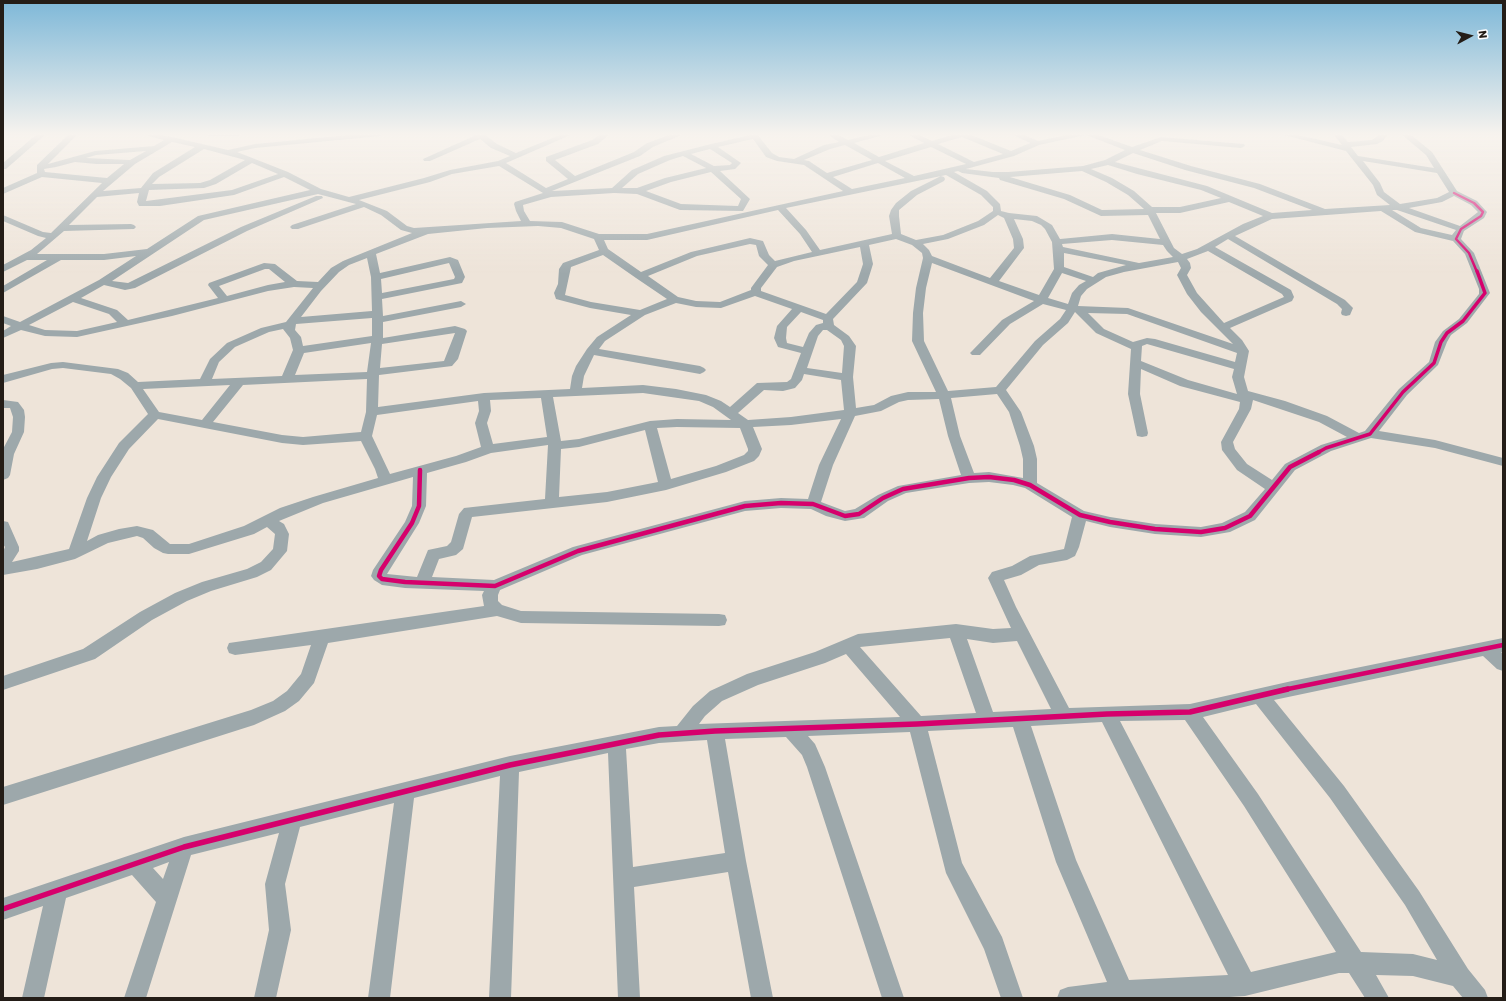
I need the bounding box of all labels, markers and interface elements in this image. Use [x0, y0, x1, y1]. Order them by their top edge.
north arrow [1450, 16, 1490, 56]
text: N [1475, 30, 1489, 39]

